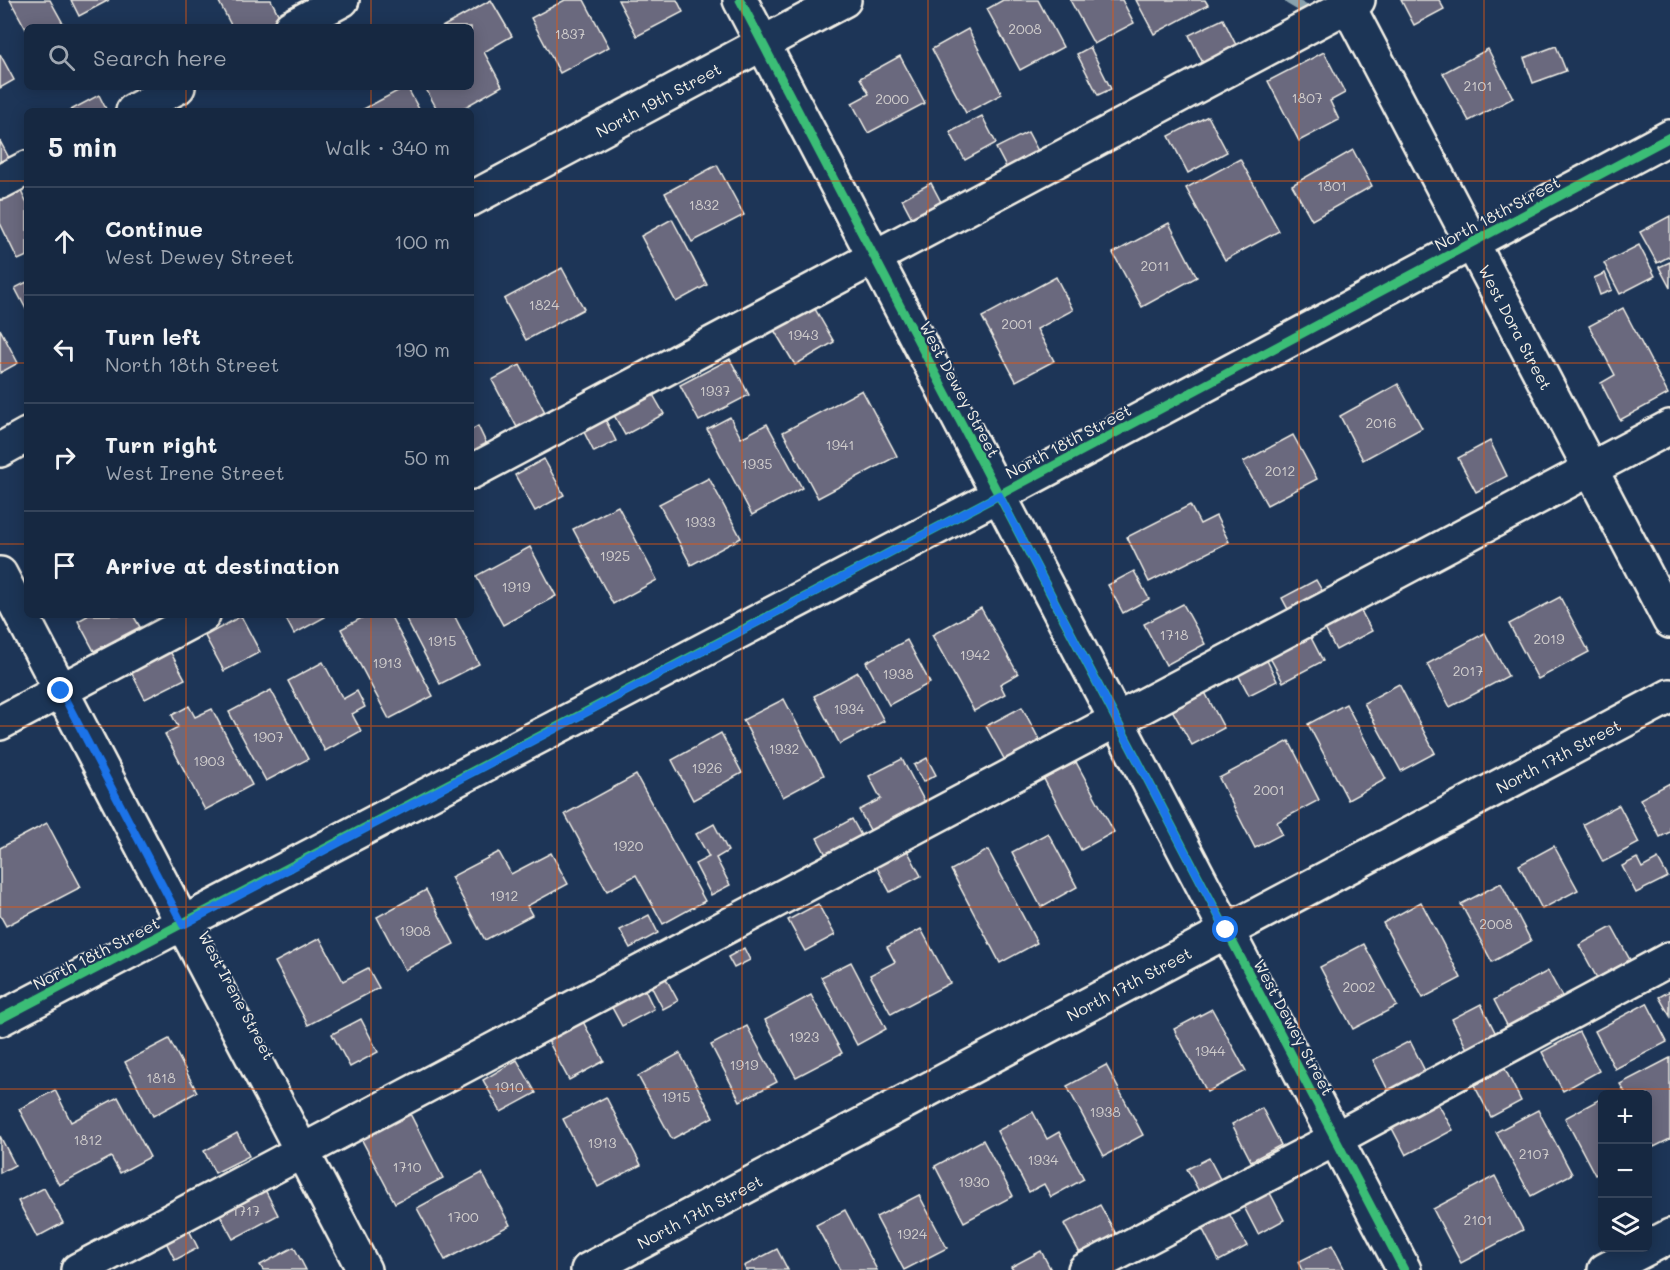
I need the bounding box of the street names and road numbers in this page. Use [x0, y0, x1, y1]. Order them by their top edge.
street label: North 19th Street [592, 57, 724, 141]
street label: North 18th Street [1430, 171, 1564, 255]
street label: West Dora Street [1475, 261, 1558, 393]
street label: West Dewey Street [915, 317, 1005, 461]
street label: North 18th Street [1001, 399, 1135, 483]
street label: North 17th Street [1492, 714, 1624, 797]
street label: North 18th Street [29, 912, 163, 994]
street label: West Irene Street [194, 927, 280, 1063]
street label: North 17th Street [1062, 941, 1195, 1025]
street label: West Dewey Street [1249, 955, 1339, 1099]
street label: North 17th Street [633, 1169, 766, 1253]

